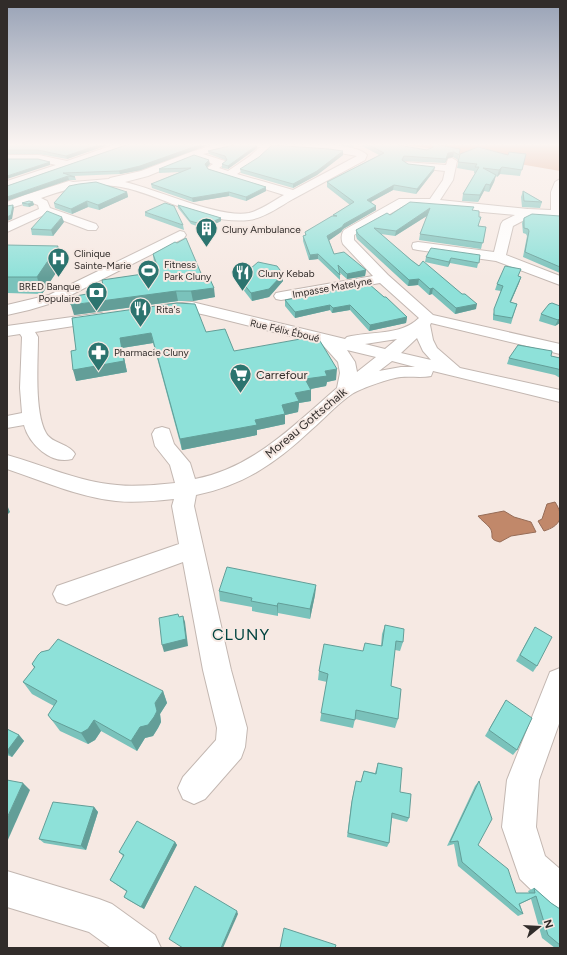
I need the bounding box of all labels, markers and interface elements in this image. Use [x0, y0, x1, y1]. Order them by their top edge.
building icon: Cluny Ambulance [194, 216, 220, 249]
place label: Cluny Ambulance [222, 223, 301, 236]
hospital icon: Clinique Sainte-Marie [46, 246, 72, 279]
place label: Clinique Sainte-Marie [74, 247, 132, 272]
sports icon: Fitness Park Cluny [135, 257, 161, 290]
place label: Fitness Park Cluny [164, 258, 212, 283]
restaurant icon: Cluny Kebab [230, 260, 256, 293]
place label: Cluny Kebab [258, 267, 315, 280]
street label: Impasse Matelyne [291, 274, 374, 301]
bank icon: BRED Banque Populaire [83, 279, 109, 312]
place label: BRED Banque Populaire [19, 280, 81, 305]
restaurant icon: Rita's [127, 296, 153, 329]
place label: Rita's [156, 303, 180, 316]
street label: Rue Félix Éboué [249, 316, 321, 345]
pharmacy icon: Pharmacie Cluny [85, 339, 111, 372]
place label: Pharmacie Cluny [114, 346, 190, 359]
supermarket icon: Carrefour [228, 362, 254, 395]
place label: Carrefour [256, 368, 308, 382]
street label: Moreau Gottschalk [262, 385, 350, 461]
district label: CLUNY [212, 625, 270, 644]
north arrow [519, 907, 559, 947]
text: N [541, 918, 556, 930]

